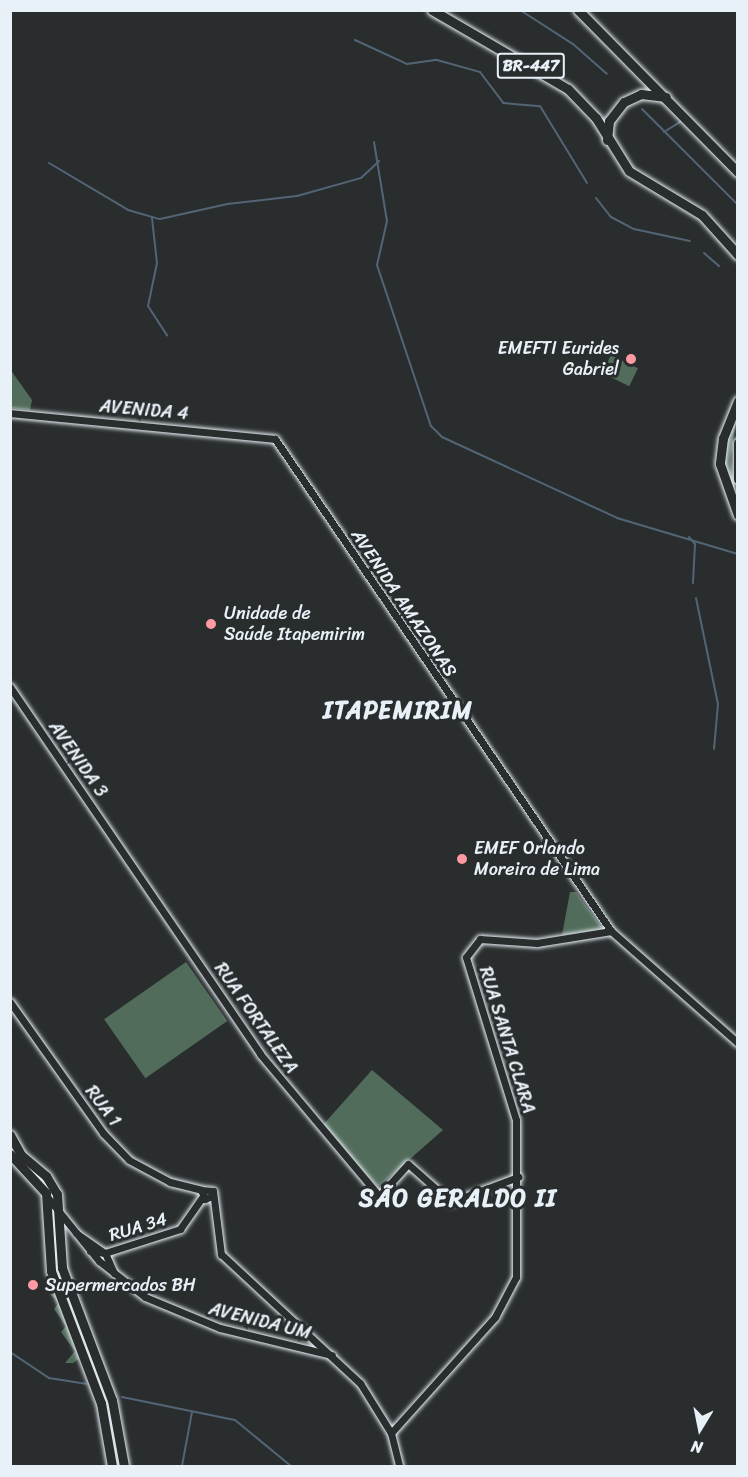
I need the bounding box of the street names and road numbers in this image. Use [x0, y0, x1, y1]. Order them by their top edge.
road number: BR-447 [496, 53, 566, 79]
street label: AVENIDA 4 [99, 395, 189, 425]
street label: AVENIDA AMAZONAS [346, 525, 462, 681]
street label: AVENIDA 3 [44, 717, 112, 801]
street label: RUA FORTALEZA [210, 959, 302, 1077]
street label: RUA SANTA CLARA [475, 965, 539, 1115]
street label: RUA 1 [81, 1081, 125, 1131]
street label: RUA 34 [106, 1208, 170, 1246]
street label: AVENIDA UM [207, 1298, 313, 1344]

